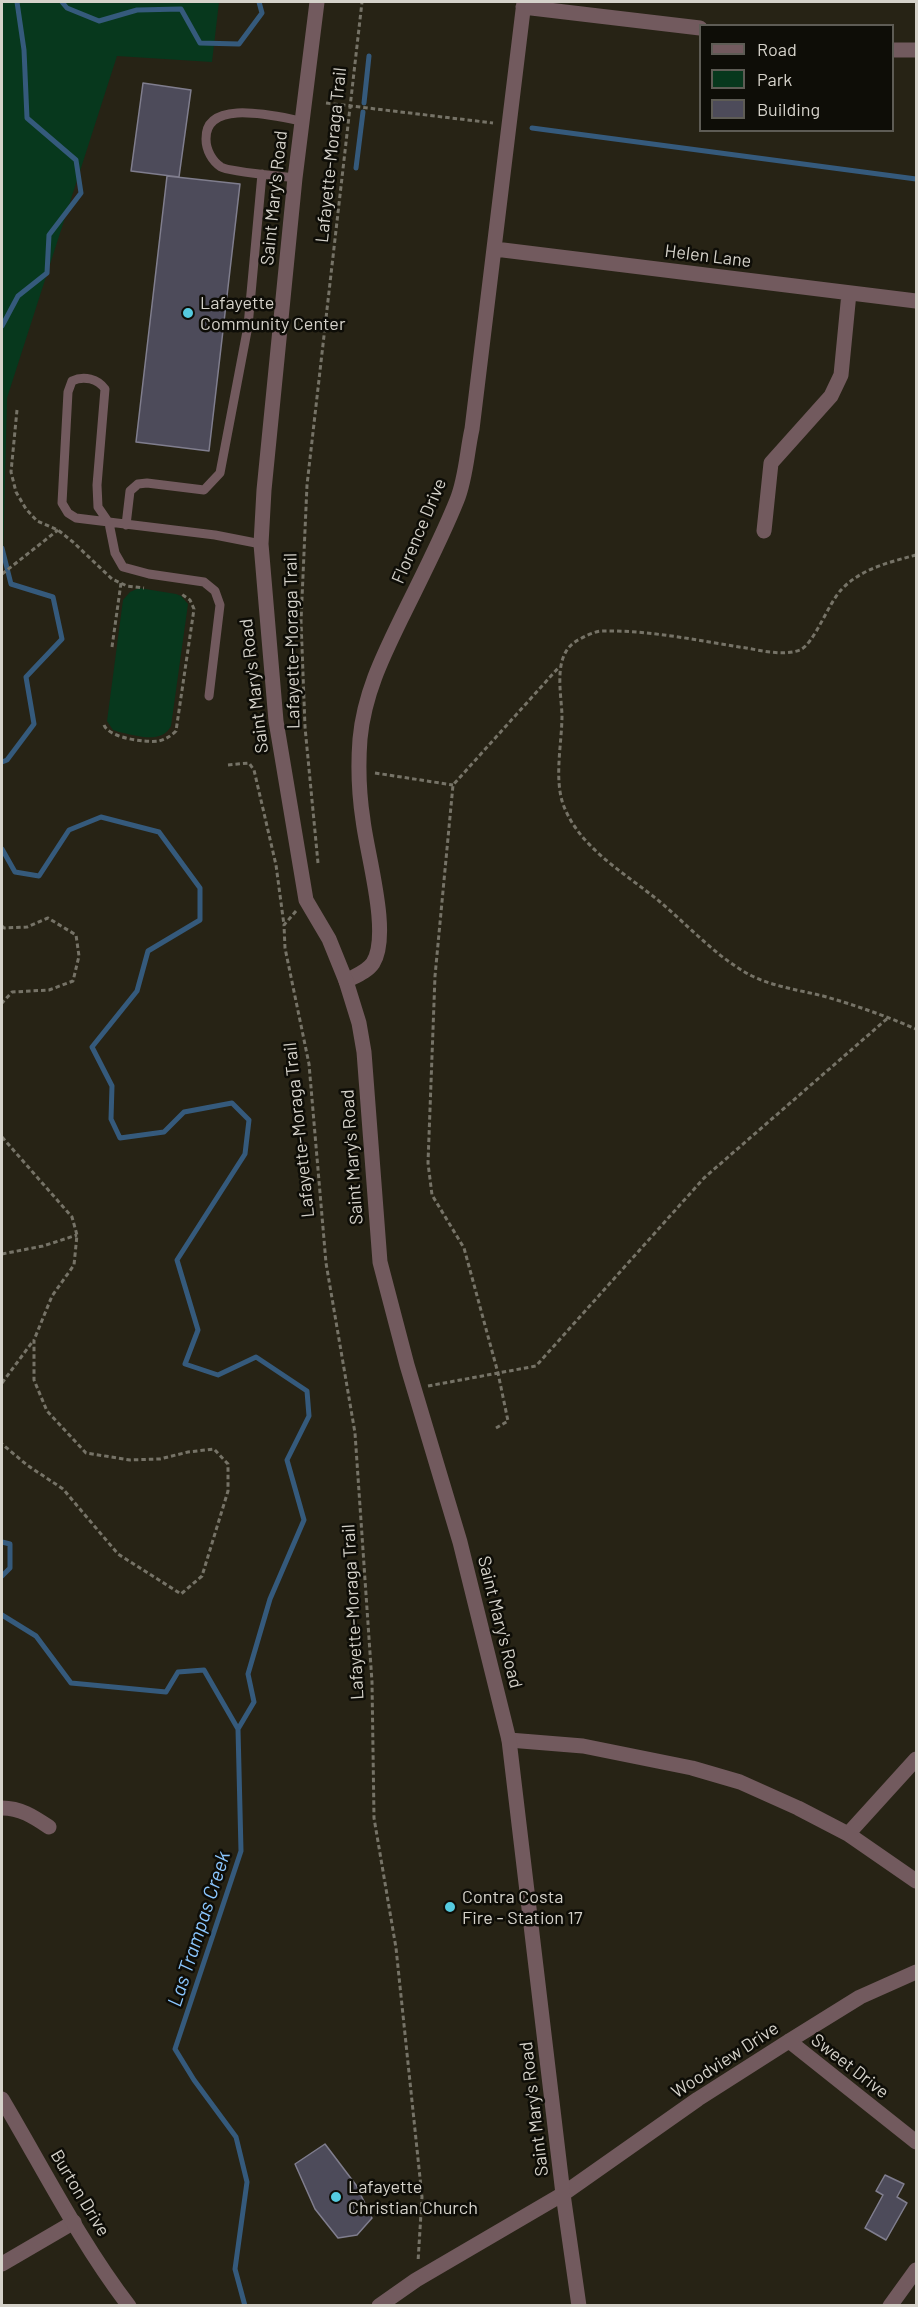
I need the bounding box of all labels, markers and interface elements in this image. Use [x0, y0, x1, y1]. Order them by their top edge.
legend [699, 24, 894, 132]
text: Road [757, 38, 797, 60]
street label: Lafayette-Moraga Trail [311, 66, 351, 244]
text: Park [757, 68, 792, 90]
text: Building [757, 98, 820, 120]
street label: Saint Mary's Road [256, 129, 292, 267]
street label: Helen Lane [664, 240, 752, 272]
place label: Lafayette Community Center [200, 292, 346, 334]
marker: Lafayette Community Center [181, 306, 195, 320]
street label: Florence Drive [387, 475, 451, 587]
street label: Lafayette-Moraga Trail [280, 553, 304, 729]
street label: Saint Mary's Road [235, 617, 273, 755]
street label: Lafayette-Moraga Trail [279, 1041, 319, 1219]
street label: Saint Mary's Road [337, 1089, 367, 1225]
street label: Lafayette-Moraga Trail [338, 1524, 368, 1700]
street label: Saint Mary's Road [473, 1554, 527, 1690]
water label: Las Trampas Creek [163, 1848, 235, 2010]
place label: Contra Costa Fire - Station 17 [462, 1886, 582, 1928]
marker: Contra Costa Fire - Station 17 [443, 1900, 457, 1914]
street label: Woodview Drive [667, 2017, 783, 2103]
street label: Sweet Drive [807, 2029, 893, 2103]
street label: Saint Mary's Road [515, 2040, 553, 2178]
street label: Burton Drive [46, 2146, 114, 2240]
place label: Lafayette Christian Church [348, 2176, 478, 2218]
marker: Lafayette Christian Church [329, 2190, 343, 2204]

